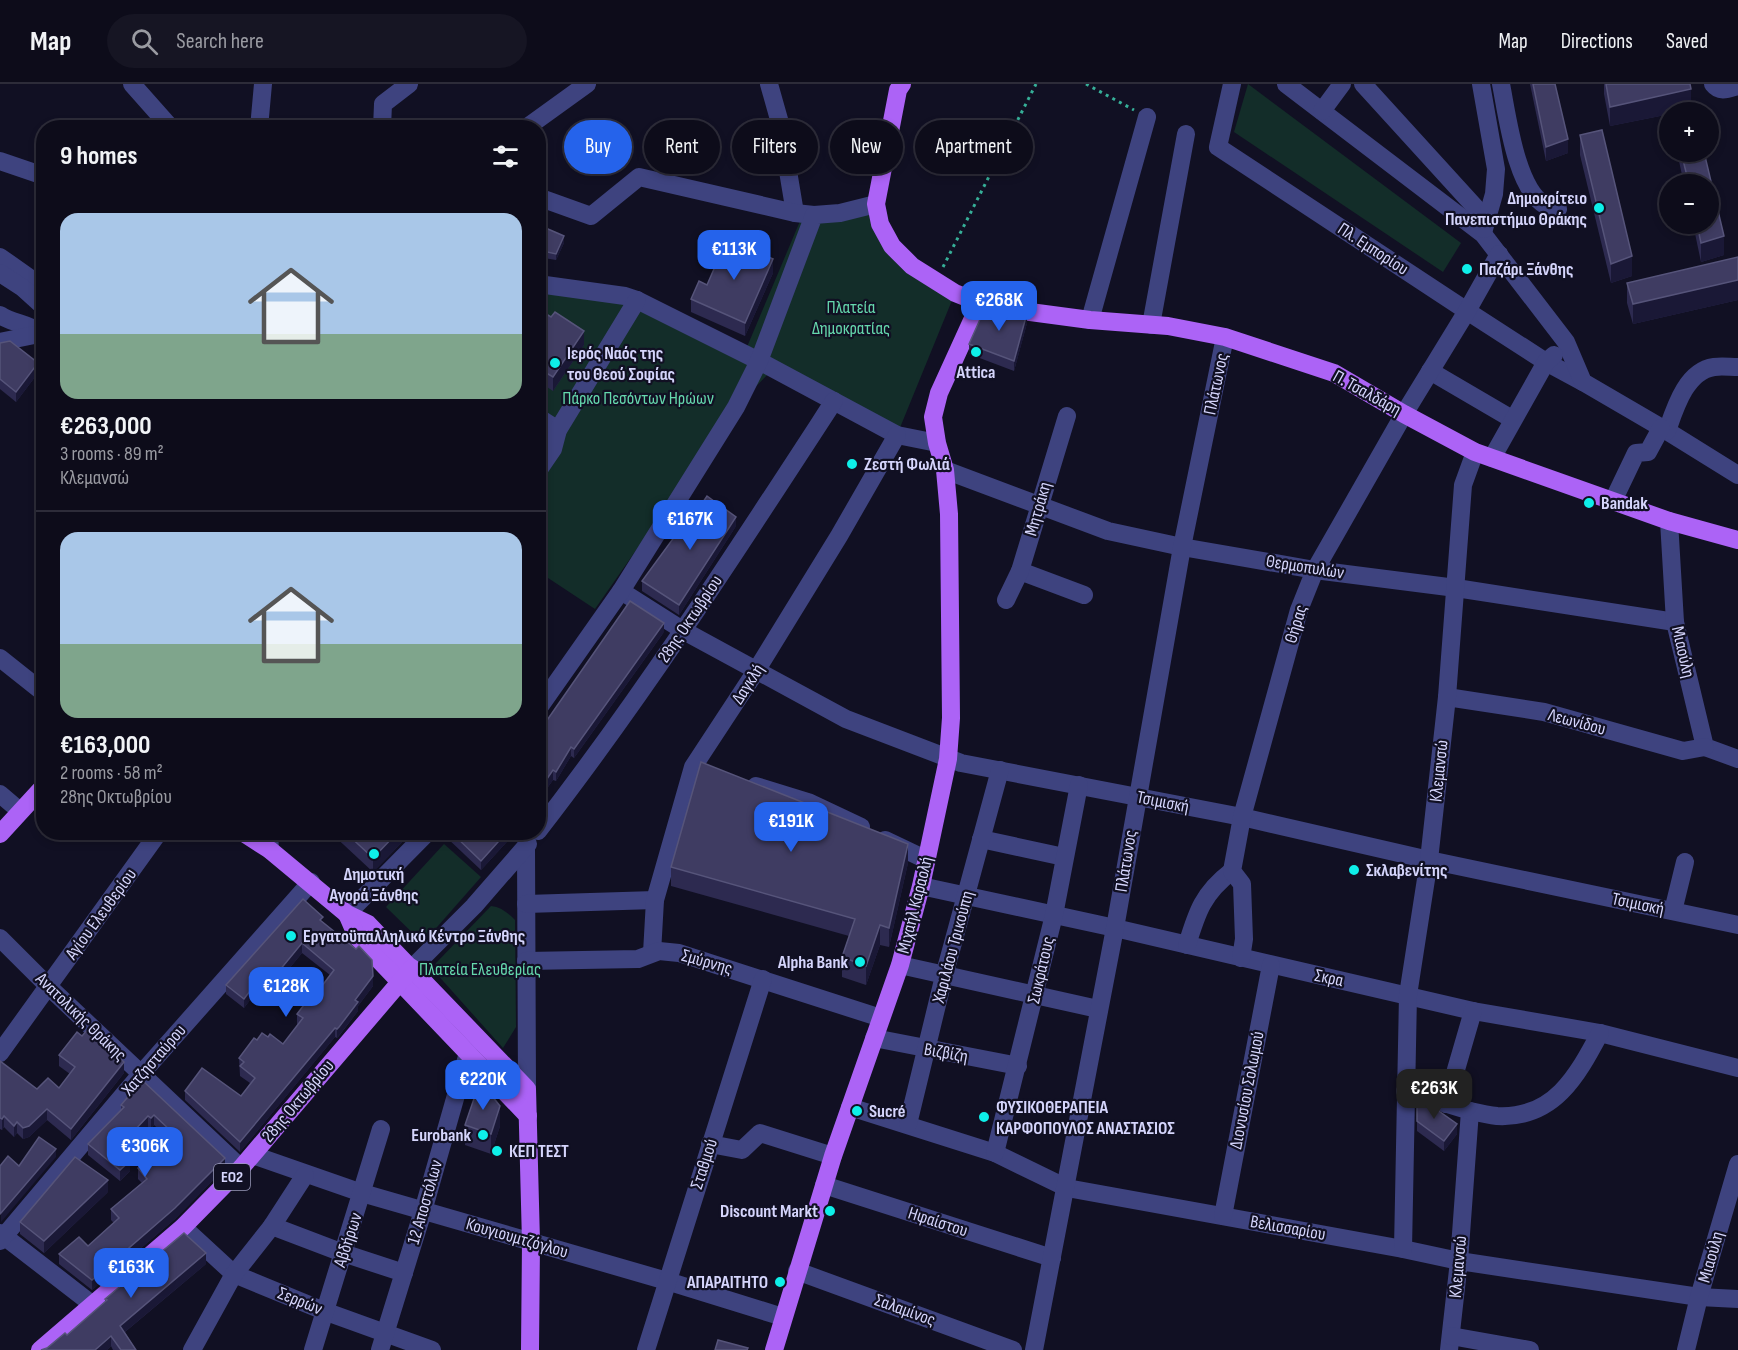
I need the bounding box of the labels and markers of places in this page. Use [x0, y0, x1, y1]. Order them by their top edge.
place label: Δημοκρίτειο Πανεπιστήμιο Θράκης [1445, 188, 1587, 230]
marker: Δημοκρίτειο Πανεπιστήμιο Θράκης [1592, 201, 1606, 215]
pin: €113K [692, 230, 776, 281]
place label: Παζάρι Ξάνθης [1479, 259, 1574, 280]
marker: Παζάρι Ξάνθης [1460, 262, 1474, 276]
pin: €268K [957, 281, 1041, 332]
place label: Ιερός Ναός της του Θεού Σοφίας [567, 343, 675, 385]
marker: Attica [969, 345, 983, 359]
marker: Ιερός Ναός της του Θεού Σοφίας [548, 356, 562, 370]
place label: Attica [956, 362, 995, 383]
place label: Ζεστή Φωλιά [864, 454, 950, 475]
marker: Ζεστή Φωλιά [845, 457, 859, 471]
place label: Bandak [1601, 493, 1648, 514]
marker: Bandak [1582, 496, 1596, 510]
pin: €167K [648, 500, 732, 551]
pin: €191K [749, 802, 833, 853]
marker: Δημοτική Αγορά Ξάνθης [367, 847, 381, 861]
place label: Σκλαβενίτης [1366, 860, 1447, 881]
marker: Σκλαβενίτης [1347, 863, 1361, 877]
place label: Δημοτική Αγορά Ξάνθης [329, 864, 418, 906]
place label: Εργατοϋπαλληλικό Κέντρο Ξάνθης [303, 926, 525, 947]
marker: Εργατοϋπαλληλικό Κέντρο Ξάνθης [284, 929, 298, 943]
place label: Alpha Bank [777, 952, 848, 973]
marker: Alpha Bank [853, 955, 867, 969]
pin: €128K [244, 967, 328, 1018]
pin: €220K [441, 1060, 525, 1111]
pin: €263K [1392, 1069, 1476, 1120]
place label: ΦΥΣΙΚΟΘΕΡΑΠΕΙΑ ΚΑΡΦΟΠΟΥΛΟΣ ΑΝΑΣΤΑΣΙΟΣ [996, 1097, 1175, 1139]
place label: Sucré [869, 1101, 906, 1122]
marker: Sucré [850, 1104, 864, 1118]
marker: ΦΥΣΙΚΟΘΕΡΑΠΕΙΑ ΚΑΡΦΟΠΟΥΛΟΣ ΑΝΑΣΤΑΣΙΟΣ [977, 1110, 991, 1124]
place label: Eurobank [411, 1125, 471, 1146]
pin: €306K [103, 1127, 187, 1178]
marker: Eurobank [476, 1128, 490, 1142]
place label: ΚΕΠ ΤΕΣΤ [509, 1141, 569, 1162]
marker: ΚΕΠ ΤΕΣΤ [490, 1144, 504, 1158]
place label: Discount Markt [720, 1201, 818, 1222]
marker: Discount Markt [823, 1204, 837, 1218]
pin: €163K [89, 1248, 173, 1299]
place label: ΑΠΑΡΑΙΤΗΤΟ [686, 1272, 768, 1293]
marker: ΑΠΑΡΑΙΤΗΤΟ [773, 1275, 787, 1289]

